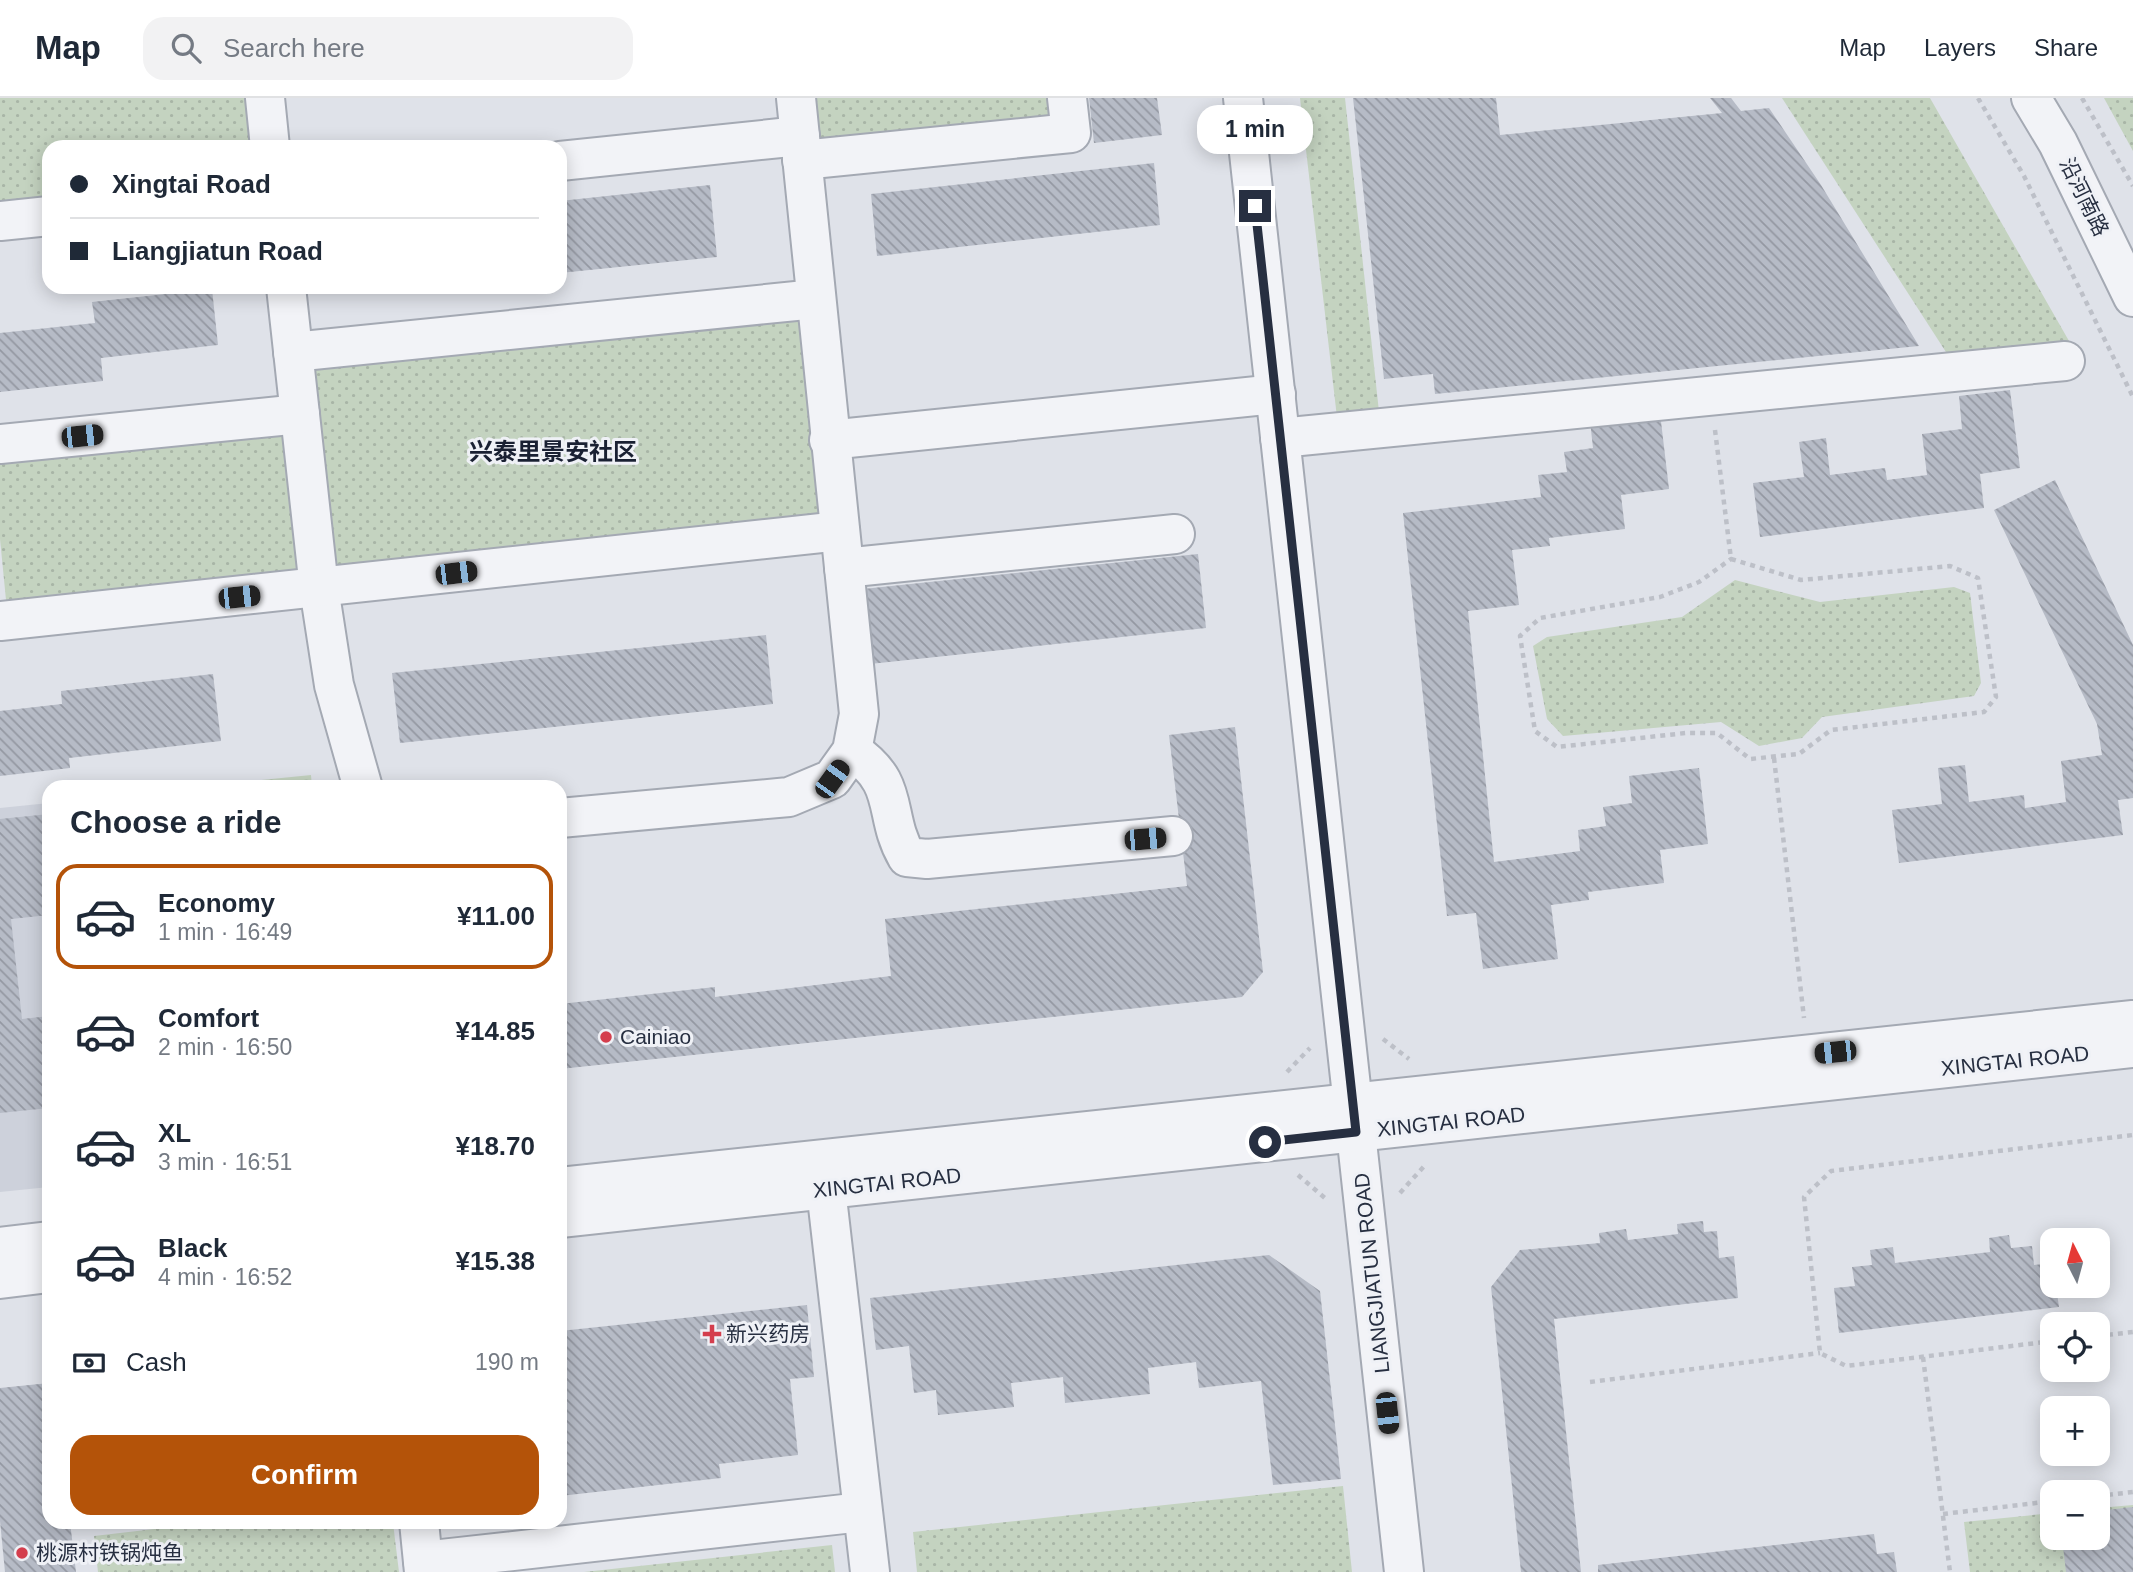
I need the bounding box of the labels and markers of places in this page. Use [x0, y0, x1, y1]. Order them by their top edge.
place label: Cainiao [620, 1025, 691, 1048]
marker: Cainiao [598, 1029, 614, 1045]
place label: 新兴药房 [726, 1322, 810, 1345]
marker: 新兴药房 [704, 1326, 720, 1342]
place label: 桃源村铁锅炖鱼 [36, 1541, 183, 1564]
marker: 桃源村铁锅炖鱼 [14, 1545, 30, 1561]

